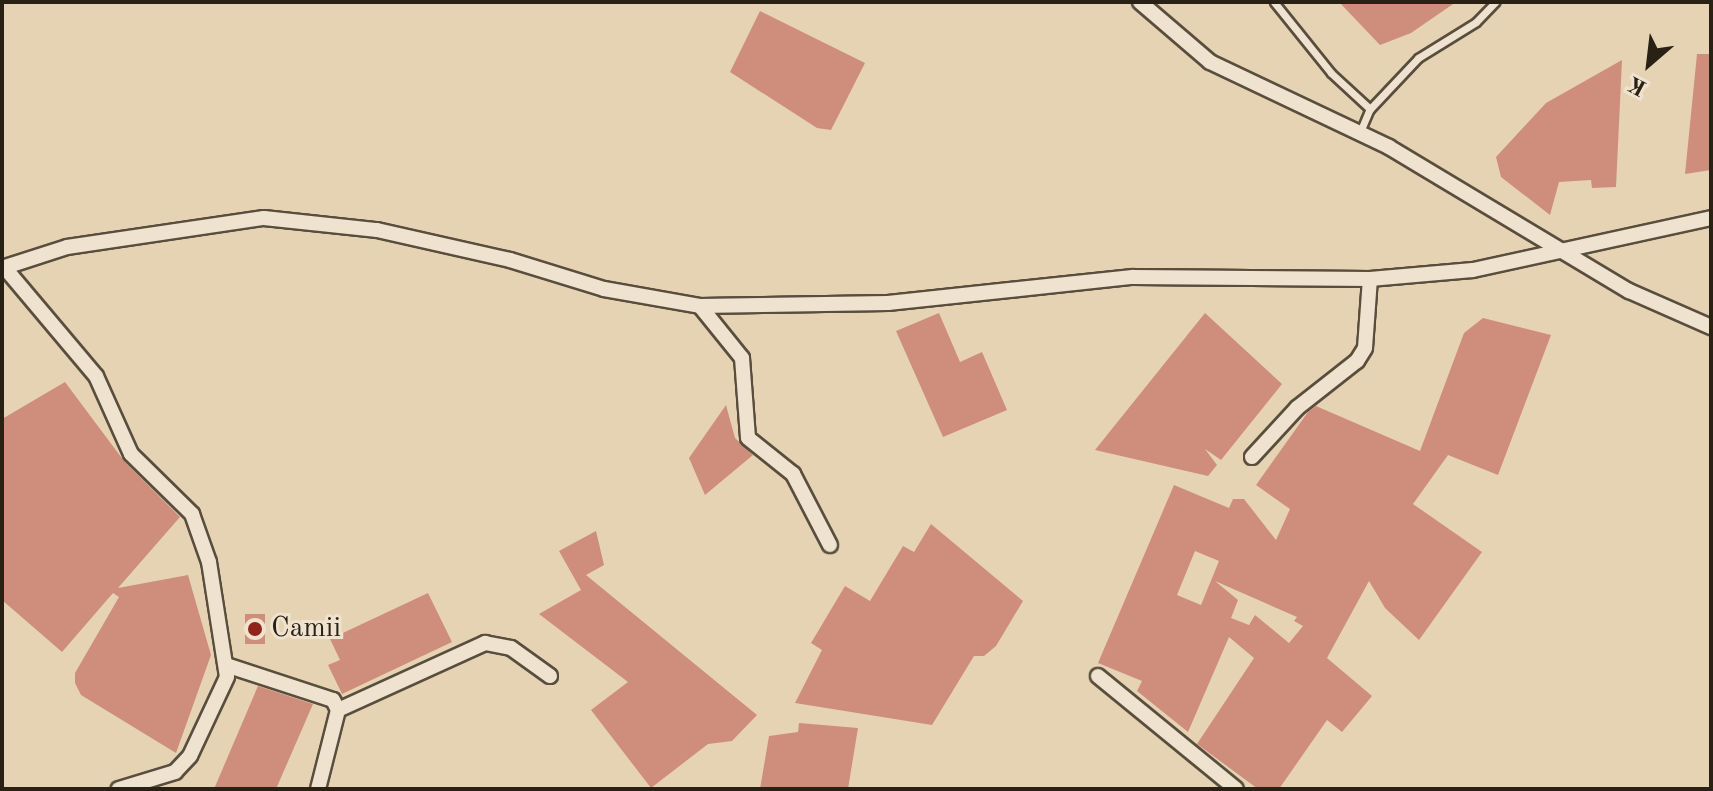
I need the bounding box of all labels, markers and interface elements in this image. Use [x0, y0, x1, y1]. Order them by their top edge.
north arrow [1609, 24, 1689, 104]
text: K [1625, 72, 1650, 99]
place label: Camii [271, 612, 341, 646]
marker: Camii [246, 620, 264, 638]

